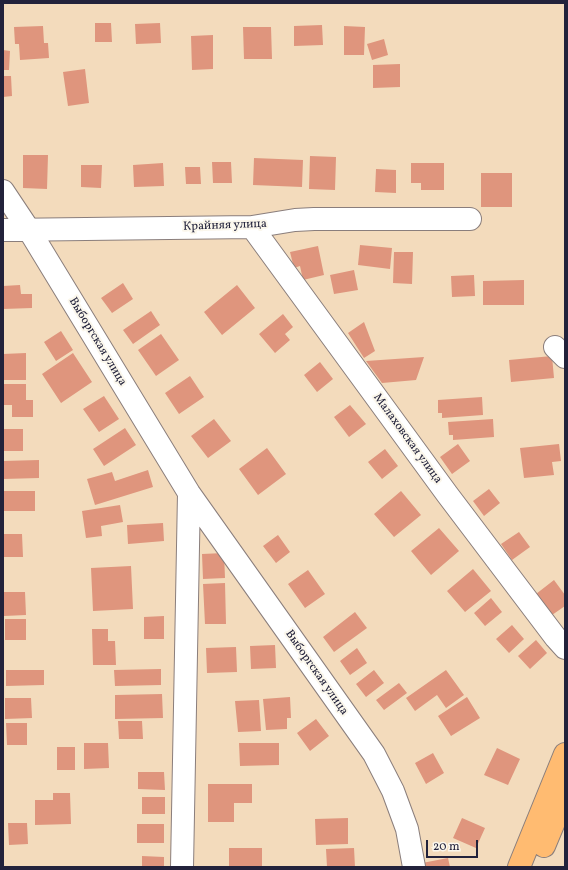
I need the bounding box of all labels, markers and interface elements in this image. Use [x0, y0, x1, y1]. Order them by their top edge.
street label: Крайняя улица [183, 217, 267, 235]
street label: Выборгская улица [65, 295, 129, 389]
street label: Малаховская улица [369, 391, 445, 487]
street label: Выборгская улица [281, 628, 351, 718]
scale bar [428, 832, 480, 858]
text: 20 m [433, 839, 460, 855]

